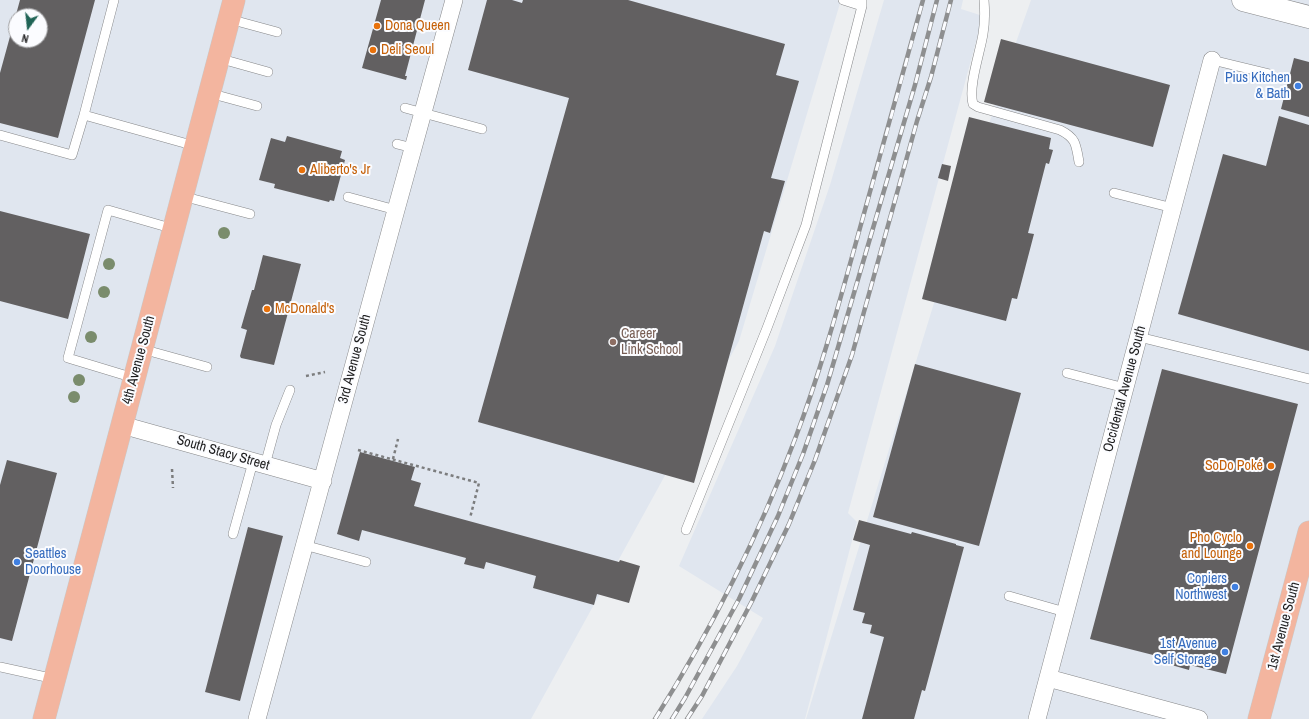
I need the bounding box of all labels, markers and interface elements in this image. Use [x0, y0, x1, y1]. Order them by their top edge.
north arrow [8, 8, 48, 48]
place label: Dona Queen [385, 18, 450, 34]
marker: Dona Queen [372, 21, 382, 31]
text: N [20, 31, 30, 46]
place label: Deli Seoul [381, 42, 434, 58]
marker: Deli Seoul [368, 45, 378, 55]
place label: Pius Kitchen & Bath [1225, 70, 1290, 102]
marker: Pius Kitchen & Bath [1293, 81, 1303, 91]
place label: Aliberto's Jr [310, 162, 370, 178]
marker: Aliberto's Jr [297, 165, 307, 175]
place label: McDonald's [275, 301, 335, 317]
marker: McDonald's [262, 304, 272, 314]
street label: 3rd Avenue South [335, 313, 375, 405]
street label: 4th Avenue South [119, 314, 159, 406]
street label: Occidental Avenue South [1100, 324, 1150, 454]
place label: Career Link School [621, 326, 681, 358]
marker: Career Link School [608, 337, 618, 347]
street label: South Stacy Street [175, 432, 271, 474]
place label: SoDo Poké [1205, 458, 1263, 474]
marker: SoDo Poké [1266, 461, 1276, 471]
place label: Pho Cyclo and Lounge [1181, 530, 1242, 562]
marker: Pho Cyclo and Lounge [1245, 541, 1255, 551]
place label: Seattles Doorhouse [25, 546, 81, 578]
marker: Seattles Doorhouse [12, 557, 22, 567]
place label: Copiers Northwest [1175, 571, 1227, 604]
street label: 1st Avenue South [1264, 580, 1304, 672]
marker: Copiers Northwest [1230, 582, 1240, 592]
place label: 1st Avenue Self Storage [1154, 636, 1217, 668]
marker: 1st Avenue Self Storage [1220, 647, 1230, 657]

